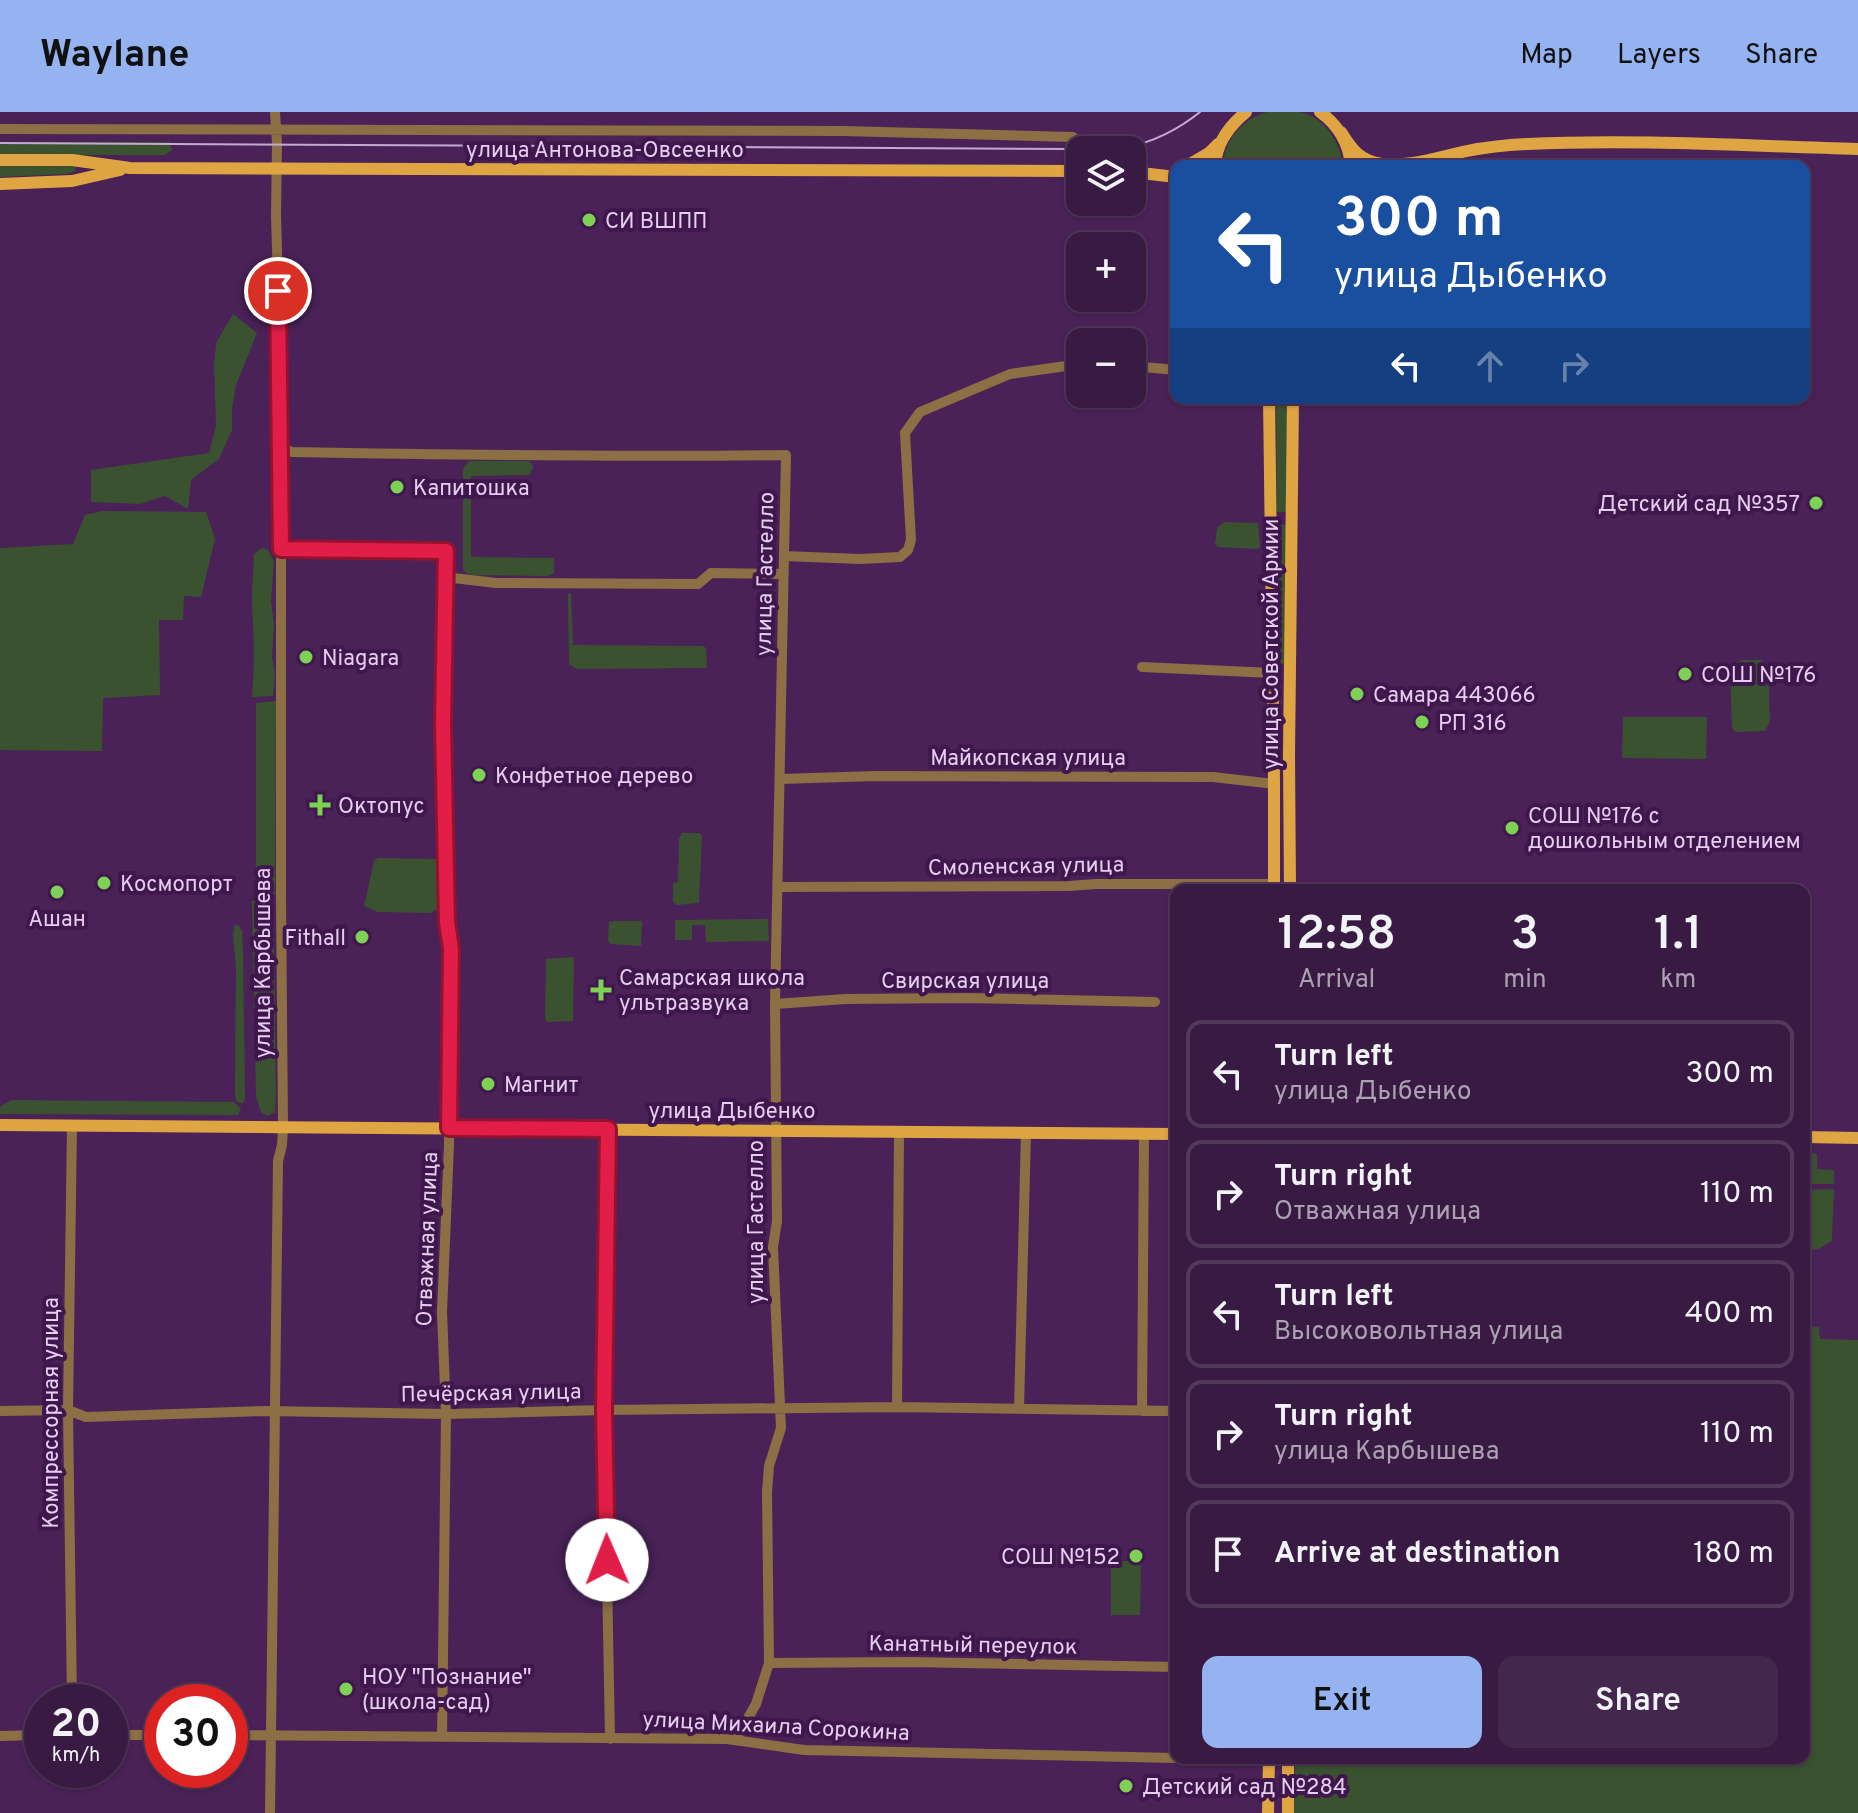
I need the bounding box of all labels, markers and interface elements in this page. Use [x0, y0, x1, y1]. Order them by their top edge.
text: Waylane [40, 32, 189, 81]
text: Map [1520, 38, 1573, 74]
text: Layers [1617, 38, 1701, 74]
text: Share [1745, 38, 1818, 74]
map controls [1066, 136, 1146, 408]
button: layers [1066, 136, 1146, 216]
street label: улица Антонова-Овсеенко [466, 138, 744, 165]
text: 300 m [1334, 186, 1504, 256]
icon: left [1202, 192, 1306, 296]
place label: СИ ВШПП [605, 209, 707, 236]
marker: СИ ВШПП [580, 211, 598, 229]
button: + [1066, 232, 1146, 312]
text: улица Дыбенко [1334, 255, 1607, 301]
pin [244, 257, 312, 325]
icon: arrive [256, 269, 300, 313]
button: − [1066, 328, 1146, 408]
icon: left [1384, 344, 1428, 388]
icon: ahead [1468, 344, 1512, 388]
icon: right [1552, 344, 1596, 388]
place label: Капитошка [413, 476, 530, 503]
marker: Капитошка [388, 478, 406, 496]
street label: улица Гастелло [752, 492, 781, 656]
place label: Детский сад №357 [1598, 492, 1800, 519]
marker: Детский сад №357 [1807, 494, 1825, 512]
street label: улица Советской Армии [1259, 518, 1286, 770]
place label: Niagara [322, 646, 399, 673]
marker: Niagara [297, 648, 315, 666]
place label: СОШ №176 [1701, 663, 1816, 690]
marker: СОШ №176 [1676, 665, 1694, 683]
place label: Самара 443066 [1373, 683, 1536, 710]
marker: Самара 443066 [1348, 685, 1366, 703]
place label: РП 316 [1438, 711, 1507, 738]
marker: РП 316 [1413, 713, 1431, 731]
street label: Майкопская улица [930, 746, 1126, 773]
place label: Конфетное дерево [495, 764, 693, 791]
marker: Конфетное дерево [470, 766, 488, 784]
marker: Октопус [309, 794, 331, 816]
place label: Октопус [338, 794, 425, 821]
place label: СОШ №176 с дошкольным отделением [1528, 804, 1801, 856]
marker: СОШ №176 с дошкольным отделением [1503, 819, 1521, 837]
street label: Смоленская улица [928, 852, 1124, 883]
street label: улица Карбышева [251, 868, 278, 1058]
place label: Космопорт [120, 872, 233, 899]
marker: Космопорт [95, 874, 113, 892]
marker: Ашан [48, 883, 66, 901]
text: 12:58 [1277, 906, 1396, 966]
text: 3 [1511, 906, 1539, 966]
text: 1.1 [1654, 906, 1703, 966]
place label: Ашан [28, 907, 86, 934]
place label: Fithall [285, 926, 346, 953]
marker: Fithall [353, 928, 371, 946]
text: Arrival [1298, 964, 1375, 997]
text: min [1503, 964, 1547, 997]
text: km [1660, 964, 1696, 997]
place label: Самарская школа ультразвука [619, 966, 805, 1018]
street label: Свирская улица [881, 969, 1049, 996]
marker: Самарская школа ультразвука [590, 979, 612, 1001]
text: Turn left [1274, 1039, 1394, 1076]
icon: left [1206, 1052, 1250, 1096]
text: 300 m [1685, 1056, 1774, 1093]
place label: Магнит [504, 1073, 578, 1100]
marker: Магнит [479, 1075, 497, 1093]
text: улица Дыбенко [1274, 1076, 1472, 1109]
street label: улица Дыбенко [648, 1099, 816, 1126]
street label: улица Гастелло [744, 1140, 771, 1304]
street label: Отважная улица [412, 1151, 445, 1327]
text: Turn right [1274, 1159, 1412, 1196]
icon: right [1206, 1172, 1250, 1216]
text: 110 m [1700, 1176, 1774, 1213]
text: Отважная улица [1274, 1196, 1481, 1229]
text: Turn left [1274, 1279, 1394, 1316]
icon: left [1206, 1292, 1250, 1336]
text: 400 m [1685, 1296, 1774, 1333]
street label: Компрессорная улица [39, 1297, 66, 1529]
text: Высоковольтная улица [1274, 1316, 1563, 1349]
street label: Печёрская улица [400, 1379, 582, 1410]
text: Turn right [1274, 1399, 1412, 1436]
icon: right [1206, 1412, 1250, 1456]
text: 110 m [1700, 1416, 1774, 1453]
text: улица Карбышева [1274, 1436, 1499, 1469]
position arrow [565, 1518, 649, 1602]
icon: arrive [1206, 1532, 1250, 1576]
text: Arrive at destination [1274, 1536, 1560, 1573]
text: 180 m [1693, 1536, 1774, 1573]
place label: СОШ №152 [1001, 1545, 1120, 1572]
marker: СОШ №152 [1127, 1547, 1145, 1565]
street label: Канатный переулок [868, 1631, 1078, 1662]
button: Exit [1202, 1656, 1482, 1748]
button: Share [1498, 1656, 1778, 1748]
place label: НОУ "Познание" (школа-сад) [362, 1665, 532, 1717]
marker: НОУ "Познание" (школа-сад) [337, 1680, 355, 1698]
speed limit sign: 30 [144, 1684, 248, 1788]
text: 20 [51, 1701, 101, 1751]
street label: улица Михаила Сорокина [641, 1707, 910, 1748]
text: km/h [52, 1743, 100, 1769]
place label: Детский сад №284 [1142, 1775, 1347, 1802]
marker: Детский сад №284 [1117, 1777, 1135, 1795]

